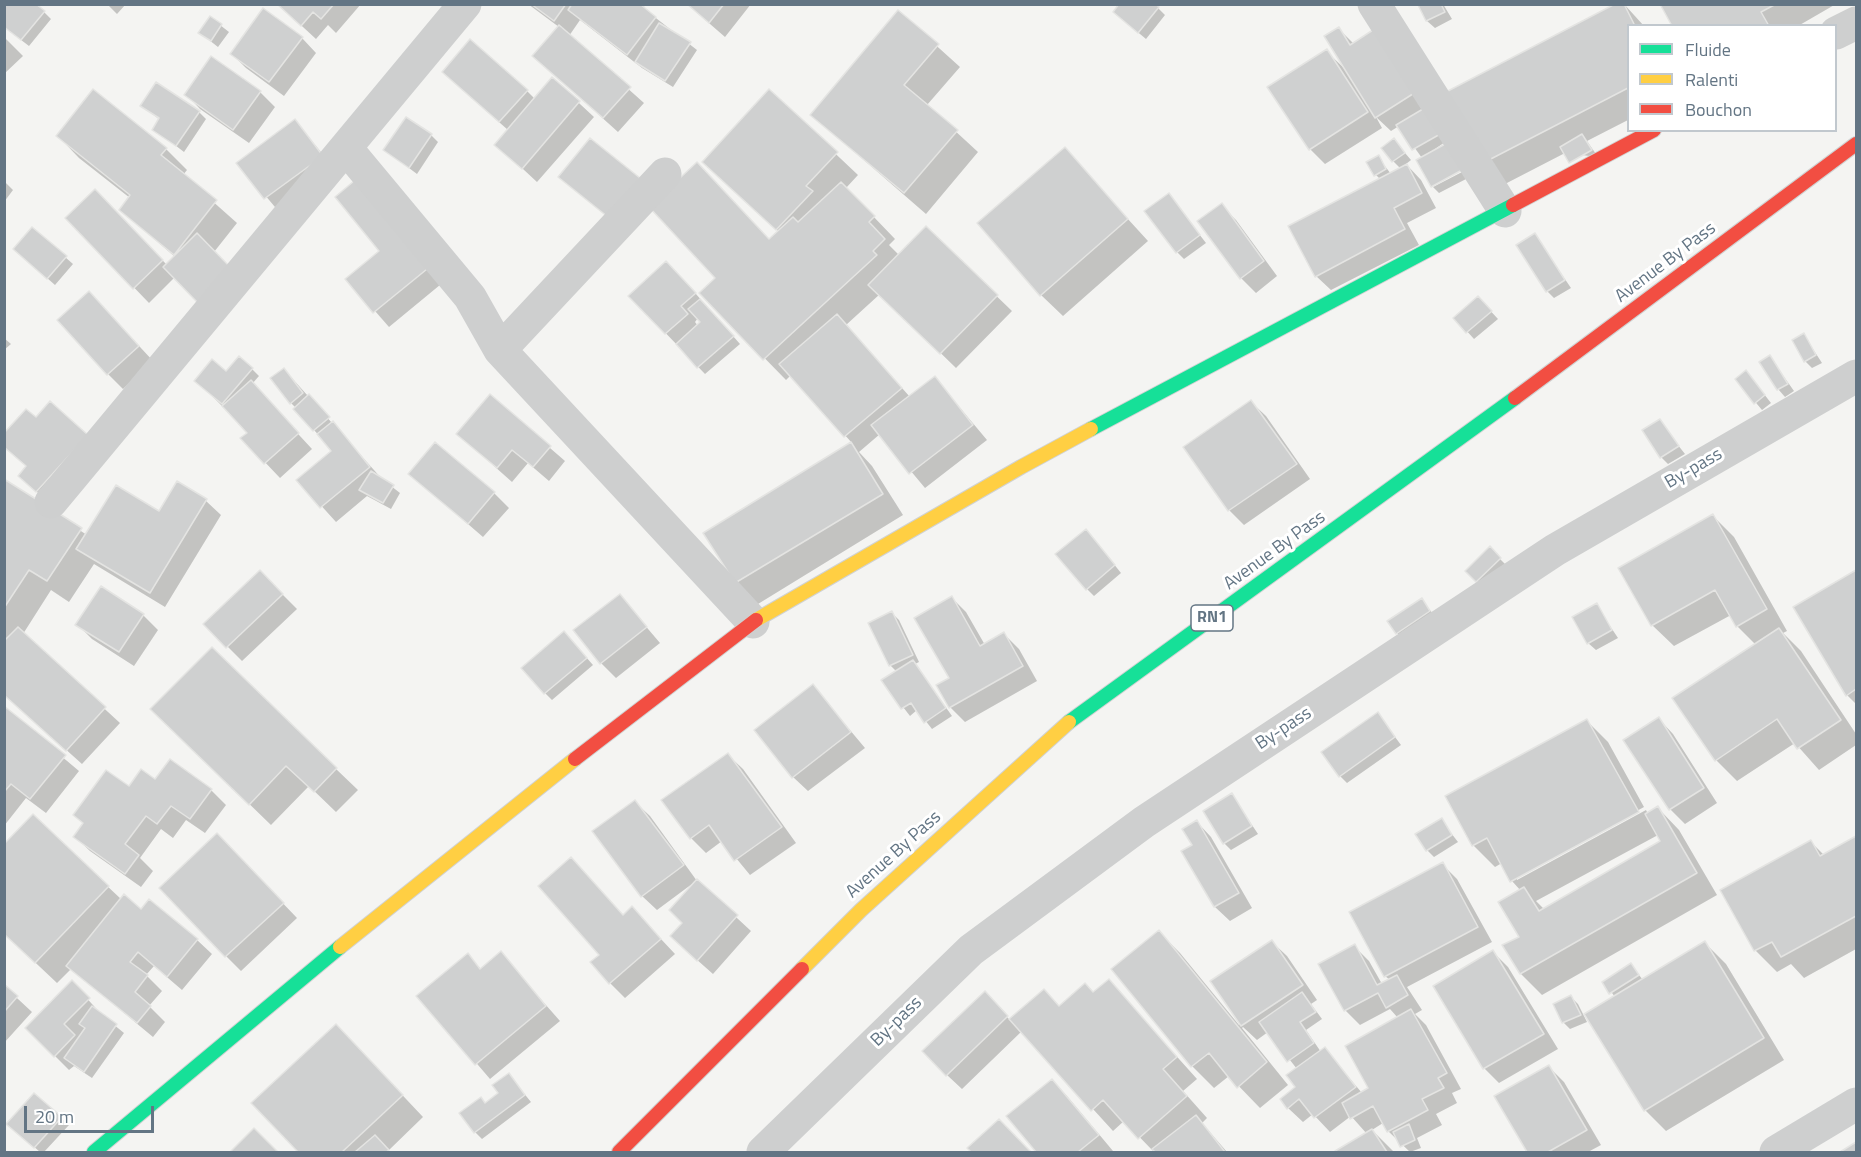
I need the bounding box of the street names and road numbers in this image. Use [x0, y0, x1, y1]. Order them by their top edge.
street label: Avenue By Pass [1611, 218, 1721, 308]
street label: By-pass [1661, 444, 1727, 494]
street label: Avenue By Pass [1220, 507, 1330, 595]
road number: RN1 [1191, 605, 1233, 631]
street label: By-pass [1252, 703, 1316, 755]
street label: Avenue By Pass [842, 807, 946, 903]
street label: By-pass [867, 992, 927, 1052]

